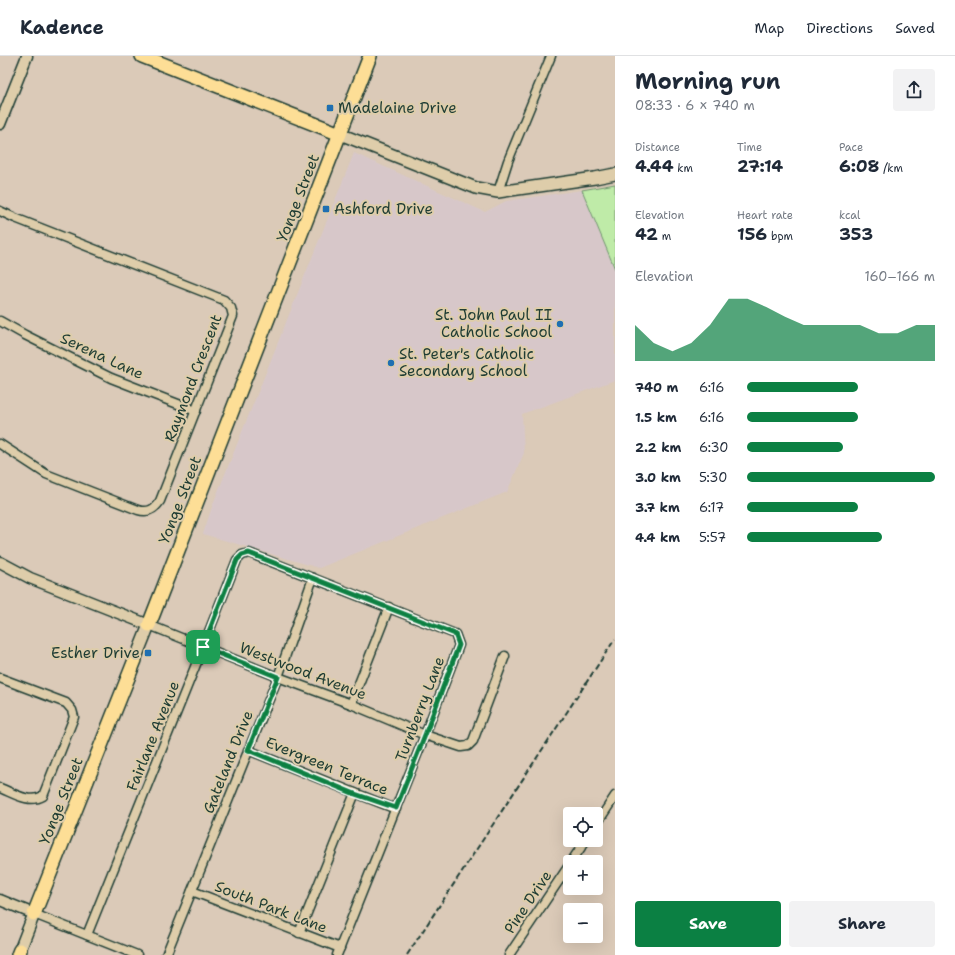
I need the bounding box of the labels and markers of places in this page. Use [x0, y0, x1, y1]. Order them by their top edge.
place label: Madelaine Drive [338, 98, 457, 118]
marker: Madelaine Drive [325, 103, 335, 113]
place label: Ashford Drive [334, 199, 433, 219]
marker: Ashford Drive [321, 204, 331, 214]
place label: St. John Paul II Catholic School [435, 305, 552, 342]
marker: St. John Paul II Catholic School [555, 319, 565, 329]
place label: St. Peter's Catholic Secondary School [399, 344, 534, 381]
marker: St. Peter's Catholic Secondary School [386, 358, 396, 368]
pin [186, 630, 220, 664]
place label: Esther Drive [51, 643, 140, 663]
marker: Esther Drive [143, 648, 153, 658]

